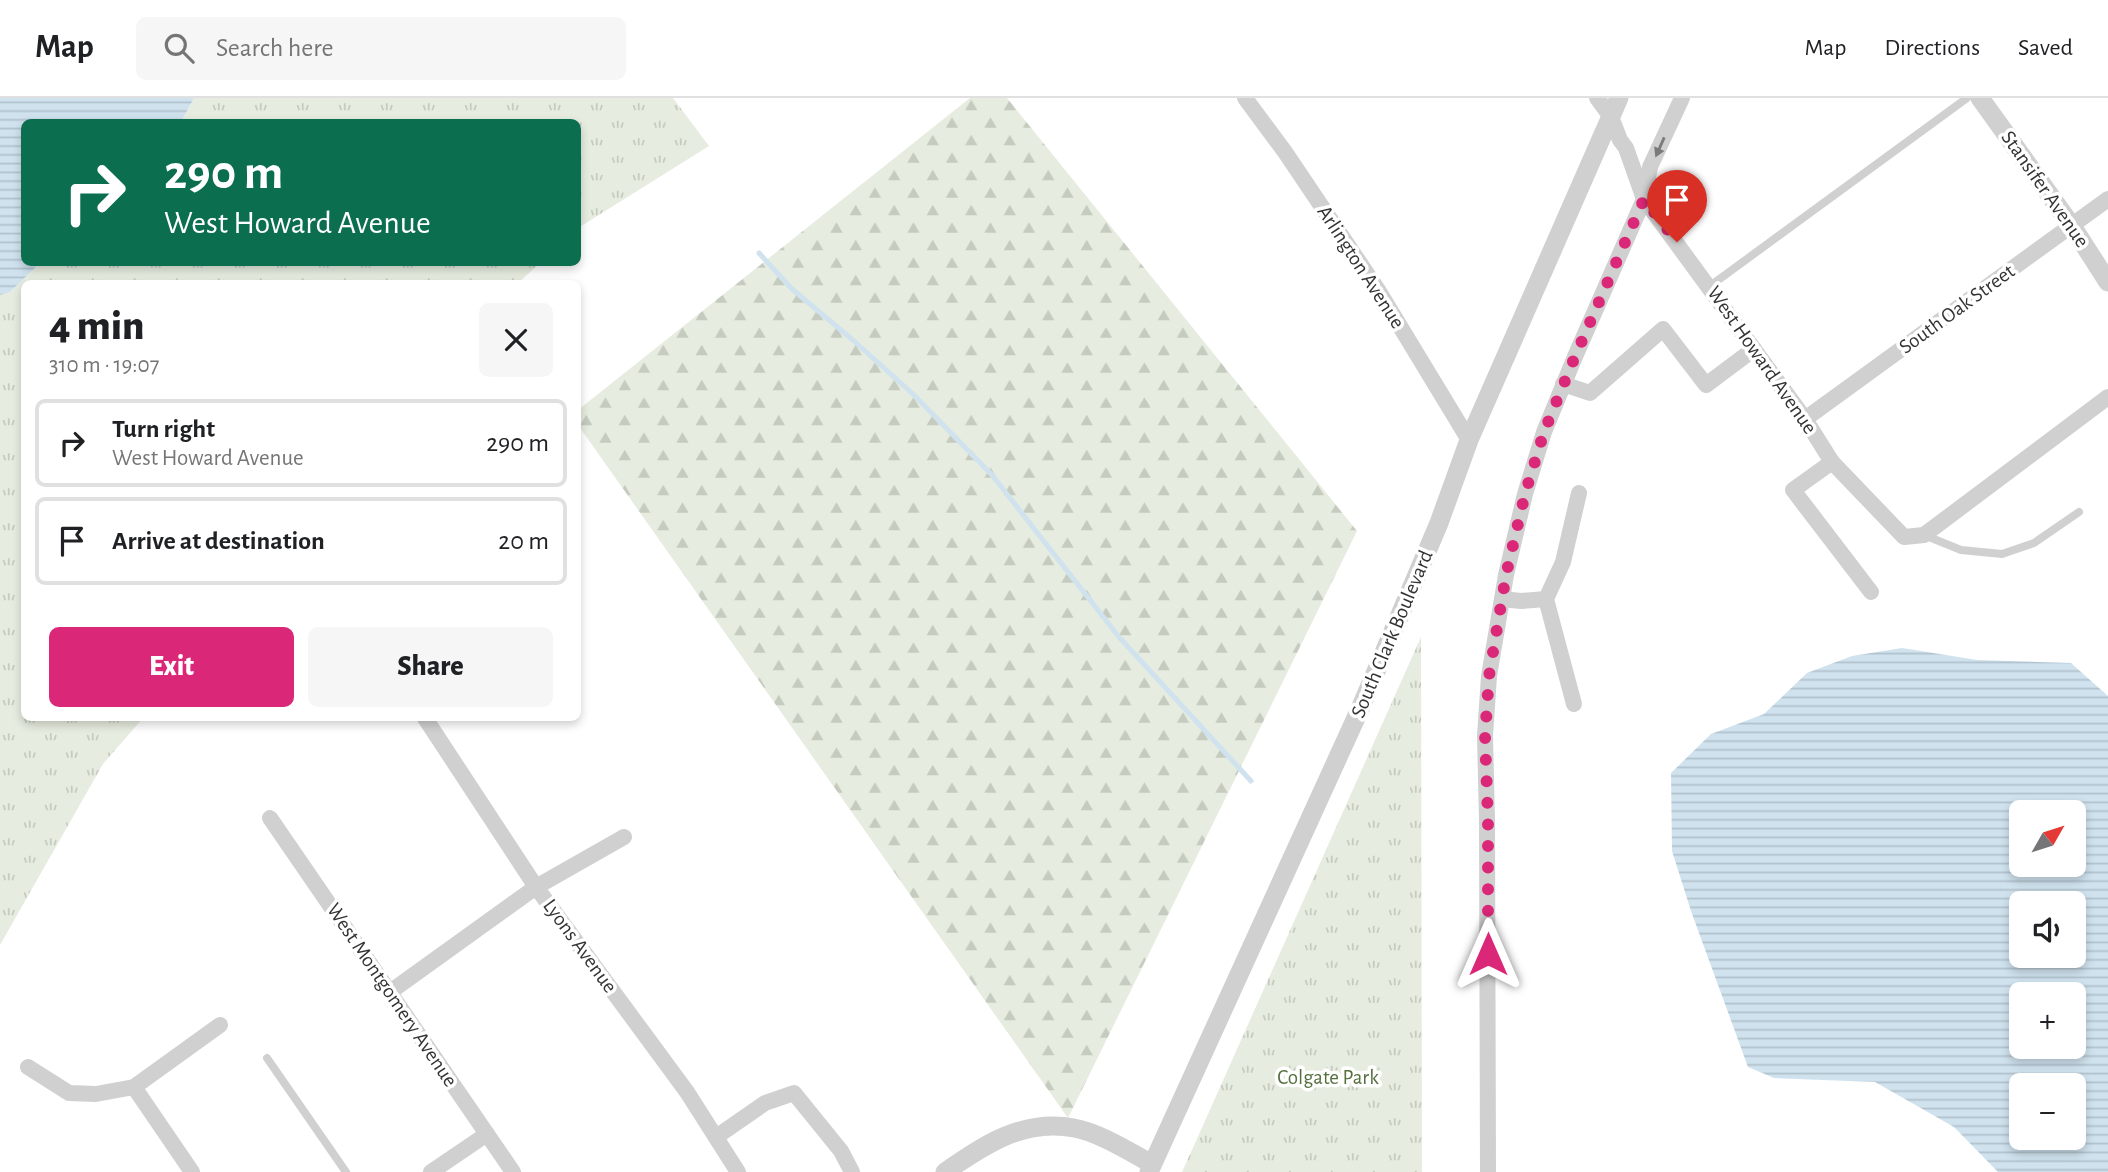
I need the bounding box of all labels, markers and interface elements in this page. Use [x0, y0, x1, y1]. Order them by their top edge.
search box [136, 17, 626, 80]
icon: search [160, 29, 198, 67]
text: Map [35, 31, 94, 64]
text: Search here [216, 35, 334, 61]
text: Map [1804, 36, 1846, 60]
text: Directions [1884, 36, 1980, 60]
text: Saved [2018, 36, 2073, 60]
street label: Stansifer Avenue [1997, 127, 2093, 251]
one-way arrow [1654, 137, 1665, 157]
icon: right [49, 147, 140, 238]
text: 290 m [164, 149, 283, 198]
pin [1647, 170, 1707, 242]
icon: arrive [1658, 181, 1696, 219]
street label: Arlington Avenue [1313, 202, 1409, 332]
text: West Howard Avenue [164, 207, 431, 239]
street label: South Oak Street [1895, 260, 2019, 358]
street label: West Howard Avenue [1703, 282, 1821, 438]
button: close [479, 303, 553, 377]
text: 4 min [49, 305, 145, 347]
text: 310 m · 19:07 [49, 354, 159, 377]
text: Turn right [112, 416, 215, 442]
icon: right [53, 424, 91, 462]
text: 290 m [486, 430, 549, 456]
text: West Howard Avenue [112, 447, 304, 470]
icon: arrive [53, 522, 91, 560]
text: Arrive at destination [112, 528, 325, 554]
text: 20 m [498, 528, 549, 554]
street label: South Clark Boulevard [1347, 547, 1437, 721]
button: Exit [49, 627, 294, 707]
button: Share [308, 627, 553, 707]
north arrow [2009, 800, 2086, 877]
map controls [2009, 800, 2086, 1150]
button: sound [2009, 891, 2086, 968]
street label: Lyons Avenue [539, 895, 621, 997]
street label: West Montgomery Avenue [323, 899, 461, 1091]
position arrow [1451, 917, 1525, 991]
button: + [2009, 982, 2086, 1059]
park label: Colgate Park [1277, 1067, 1379, 1088]
button: − [2009, 1073, 2086, 1150]

